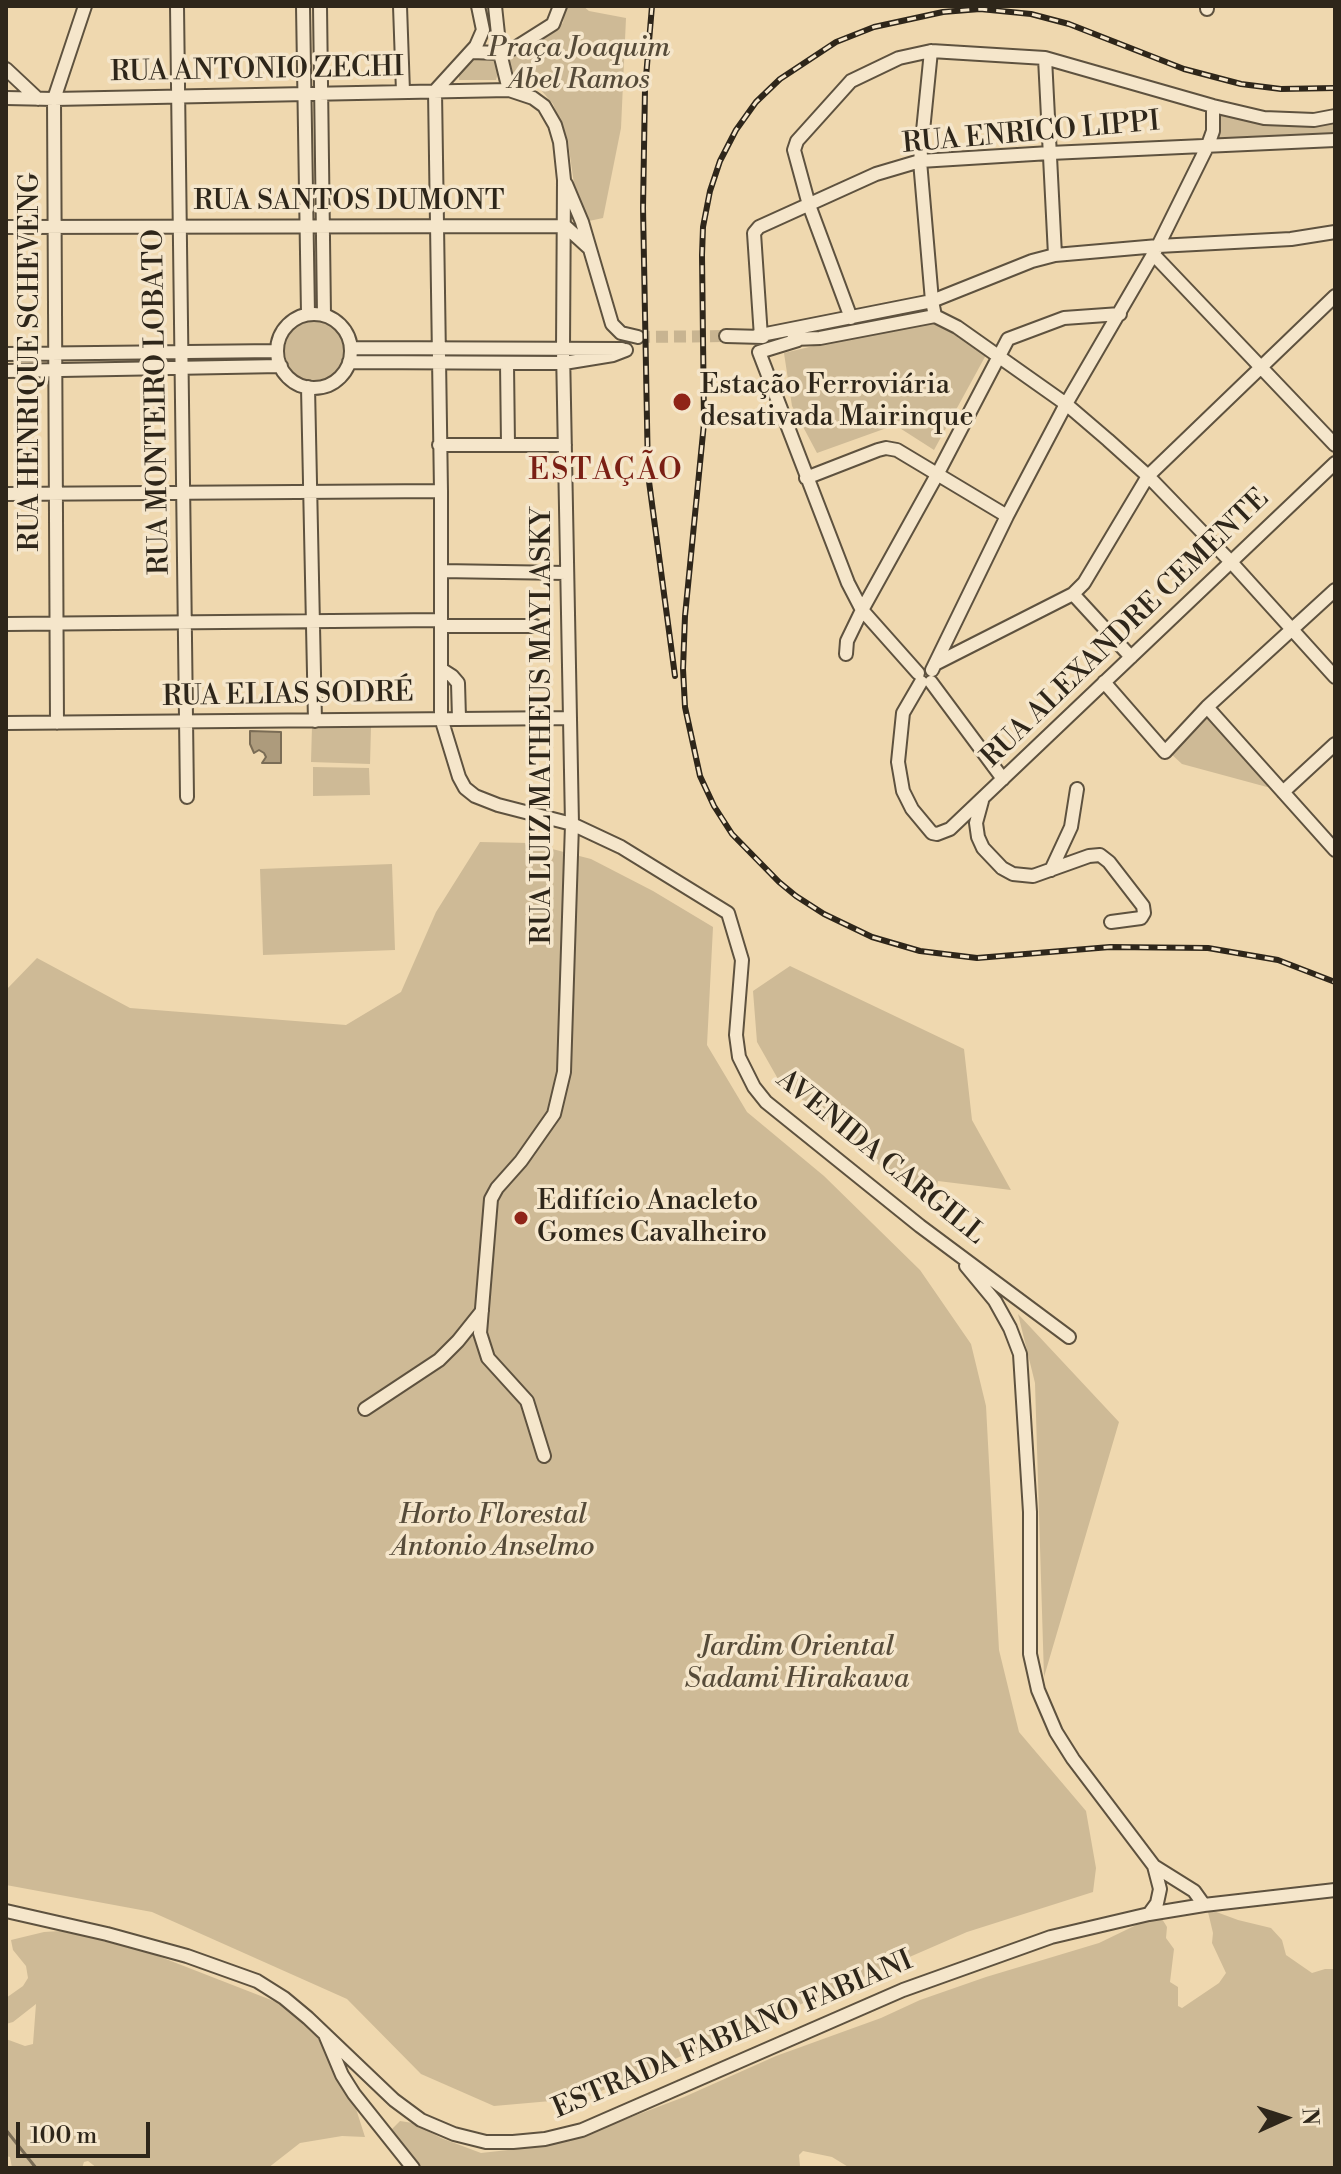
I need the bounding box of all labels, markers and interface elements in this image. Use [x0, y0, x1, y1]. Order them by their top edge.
park label: Praça Joaquim Abel Ramos [488, 32, 670, 98]
street label: RUA ANTONIO ZECHI [110, 52, 404, 90]
street label: RUA ENRICO LIPPI [901, 106, 1161, 162]
street label: RUA HENRIQUE SCHEVENG [14, 172, 48, 552]
street label: RUA SANTOS DUMONT [194, 185, 504, 219]
street label: RUA MONTEIRO LOBATO [138, 229, 178, 575]
place label: Estação Ferroviária desativada Mairinque [700, 369, 974, 435]
marker: Estação Ferroviária desativada Mairinque [671, 391, 693, 413]
district label: ESTAÇÃO [528, 454, 684, 490]
street label: RUA ALEXANDRE CEMENTE [975, 483, 1277, 775]
street label: RUA LUIZ MATHEUS MAYLASKY [526, 507, 560, 945]
street label: RUA ELIAS SODRÉ [162, 677, 414, 715]
street label: AVENIDA CARGILL [769, 1064, 991, 1252]
place label: Edifício Anacleto Gomes Cavalheiro [537, 1185, 767, 1251]
marker: Edifício Anacleto Gomes Cavalheiro [512, 1209, 530, 1227]
park label: Horto Florestal Antonio Anselmo [392, 1499, 594, 1565]
park label: Jardim Oriental Sadami Hirakawa [685, 1631, 909, 1697]
street label: ESTRADA FABIANO FABIANI [548, 1945, 918, 2127]
north arrow [1245, 2078, 1325, 2158]
scale bar [20, 2106, 154, 2156]
text: N [1296, 2107, 1323, 2126]
text: 100 m [30, 2121, 97, 2151]

